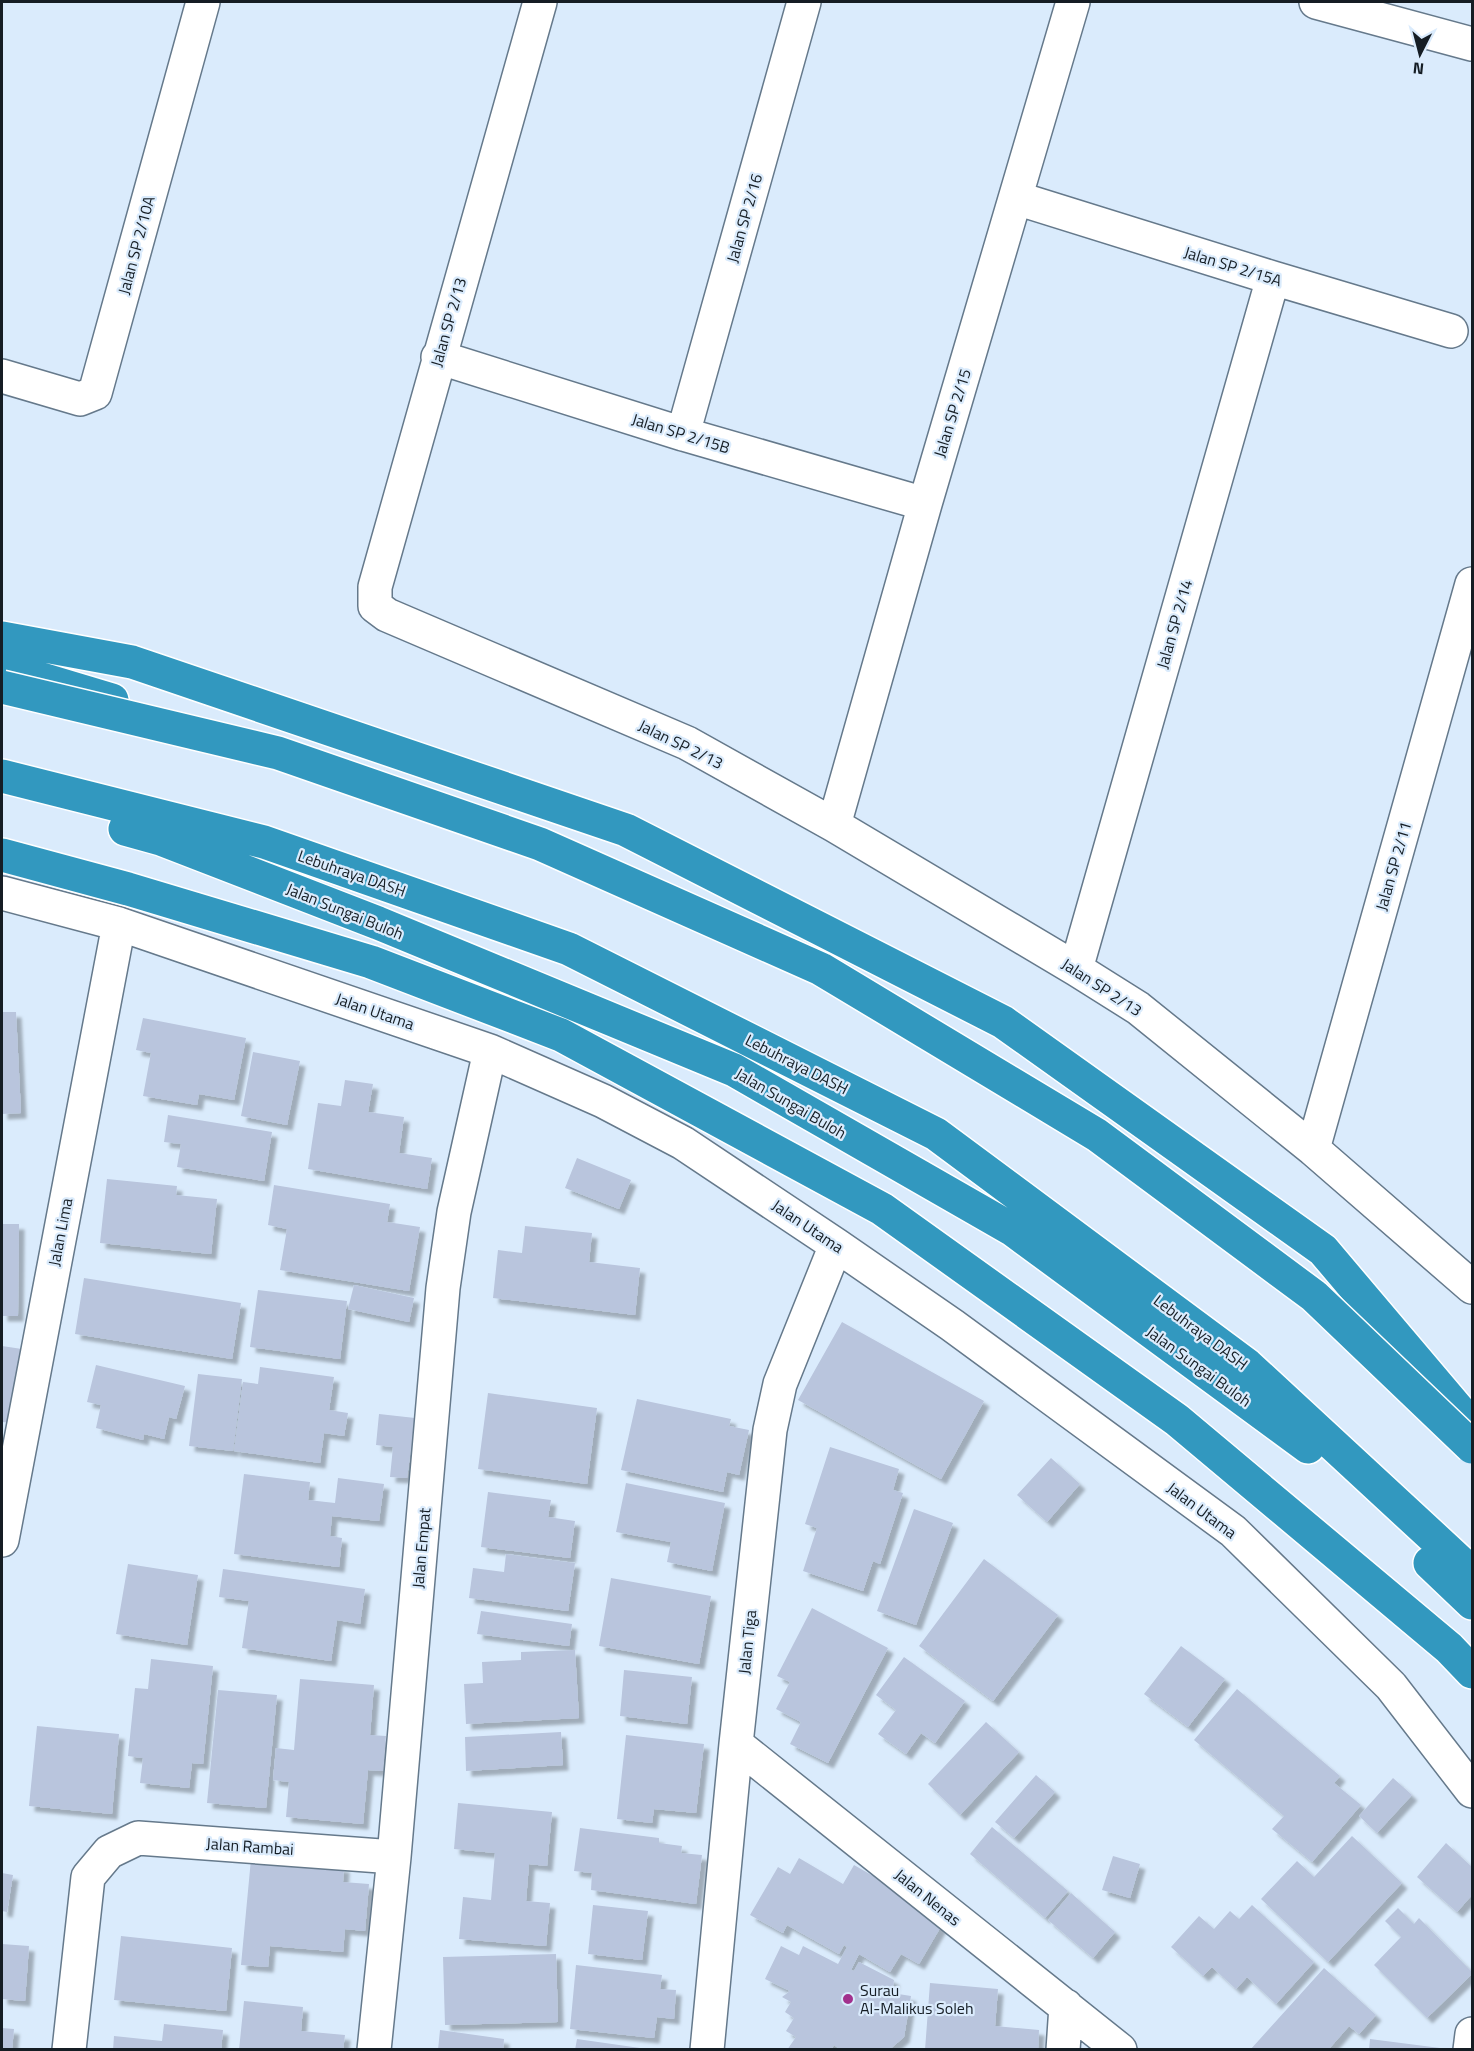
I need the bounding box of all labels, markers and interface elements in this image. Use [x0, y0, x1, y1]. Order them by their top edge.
north arrow [1390, 24, 1450, 84]
text: N [1412, 56, 1425, 81]
street label: Jalan SP 2/16 [720, 171, 768, 265]
street label: Jalan SP 2/10A [111, 193, 161, 297]
street label: Jalan SP 2/15A [1181, 240, 1285, 292]
street label: Jalan SP 2/13 [424, 275, 472, 369]
street label: Jalan SP 2/15 [927, 366, 977, 460]
street label: Jalan SP 2/15B [629, 407, 733, 459]
street label: Jalan SP 2/14 [1150, 577, 1198, 671]
street label: Jalan SP 2/13 [635, 713, 727, 775]
street label: Jalan SP 2/11 [1369, 819, 1417, 913]
street label: Lebuhraya DASH [295, 843, 409, 903]
street label: Jalan Sungai Buloh [283, 877, 407, 945]
street label: Jalan SP 2/13 [1057, 952, 1147, 1022]
street label: Jalan Utama [332, 986, 418, 1036]
street label: Lebuhraya DASH [741, 1028, 853, 1100]
street label: Jalan Sungai Buloh [731, 1061, 851, 1145]
street label: Jalan Utama [767, 1193, 849, 1259]
street label: Jalan Lima [42, 1196, 78, 1268]
street label: Lebuhraya DASH [1149, 1288, 1253, 1376]
street label: Jalan Sungai Buloh [1142, 1320, 1256, 1412]
street label: Jalan Utama [1162, 1476, 1242, 1544]
street label: Jalan Empat [406, 1506, 437, 1589]
street label: Jalan Tiga [732, 1609, 762, 1675]
street label: Jalan Rambai [205, 1831, 295, 1861]
street label: Jalan Nenas [890, 1863, 966, 1931]
place label: Surau Al-Malikus Soleh [860, 1978, 974, 2020]
marker: Surau Al-Malikus Soleh [841, 1992, 855, 2006]

